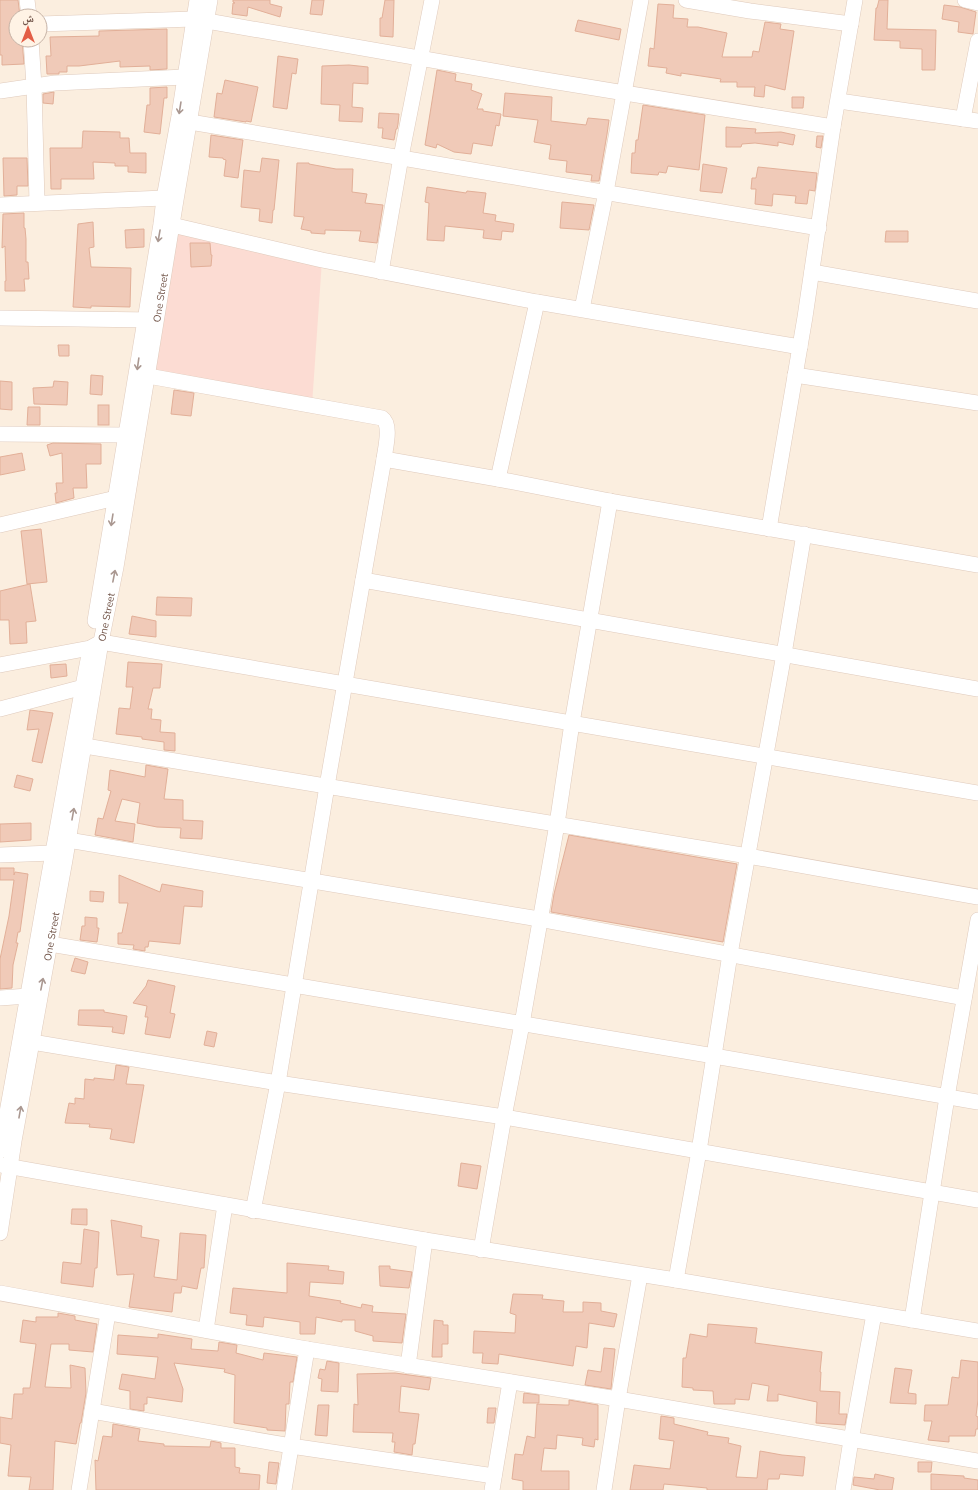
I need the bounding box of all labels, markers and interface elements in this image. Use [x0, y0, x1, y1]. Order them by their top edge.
north arrow [8, 8, 48, 48]
text: ش [22, 11, 34, 26]
one-way arrow [176, 101, 184, 114]
one-way arrow [155, 229, 163, 242]
street label: One Street [150, 272, 171, 323]
one-way arrow [134, 357, 142, 370]
one-way arrow [108, 513, 116, 526]
one-way arrow [110, 570, 118, 583]
street label: One Street [95, 591, 118, 643]
one-way arrow [69, 808, 77, 821]
street label: One Street [41, 911, 63, 962]
one-way arrow [39, 978, 47, 991]
one-way arrow [16, 1106, 24, 1119]

